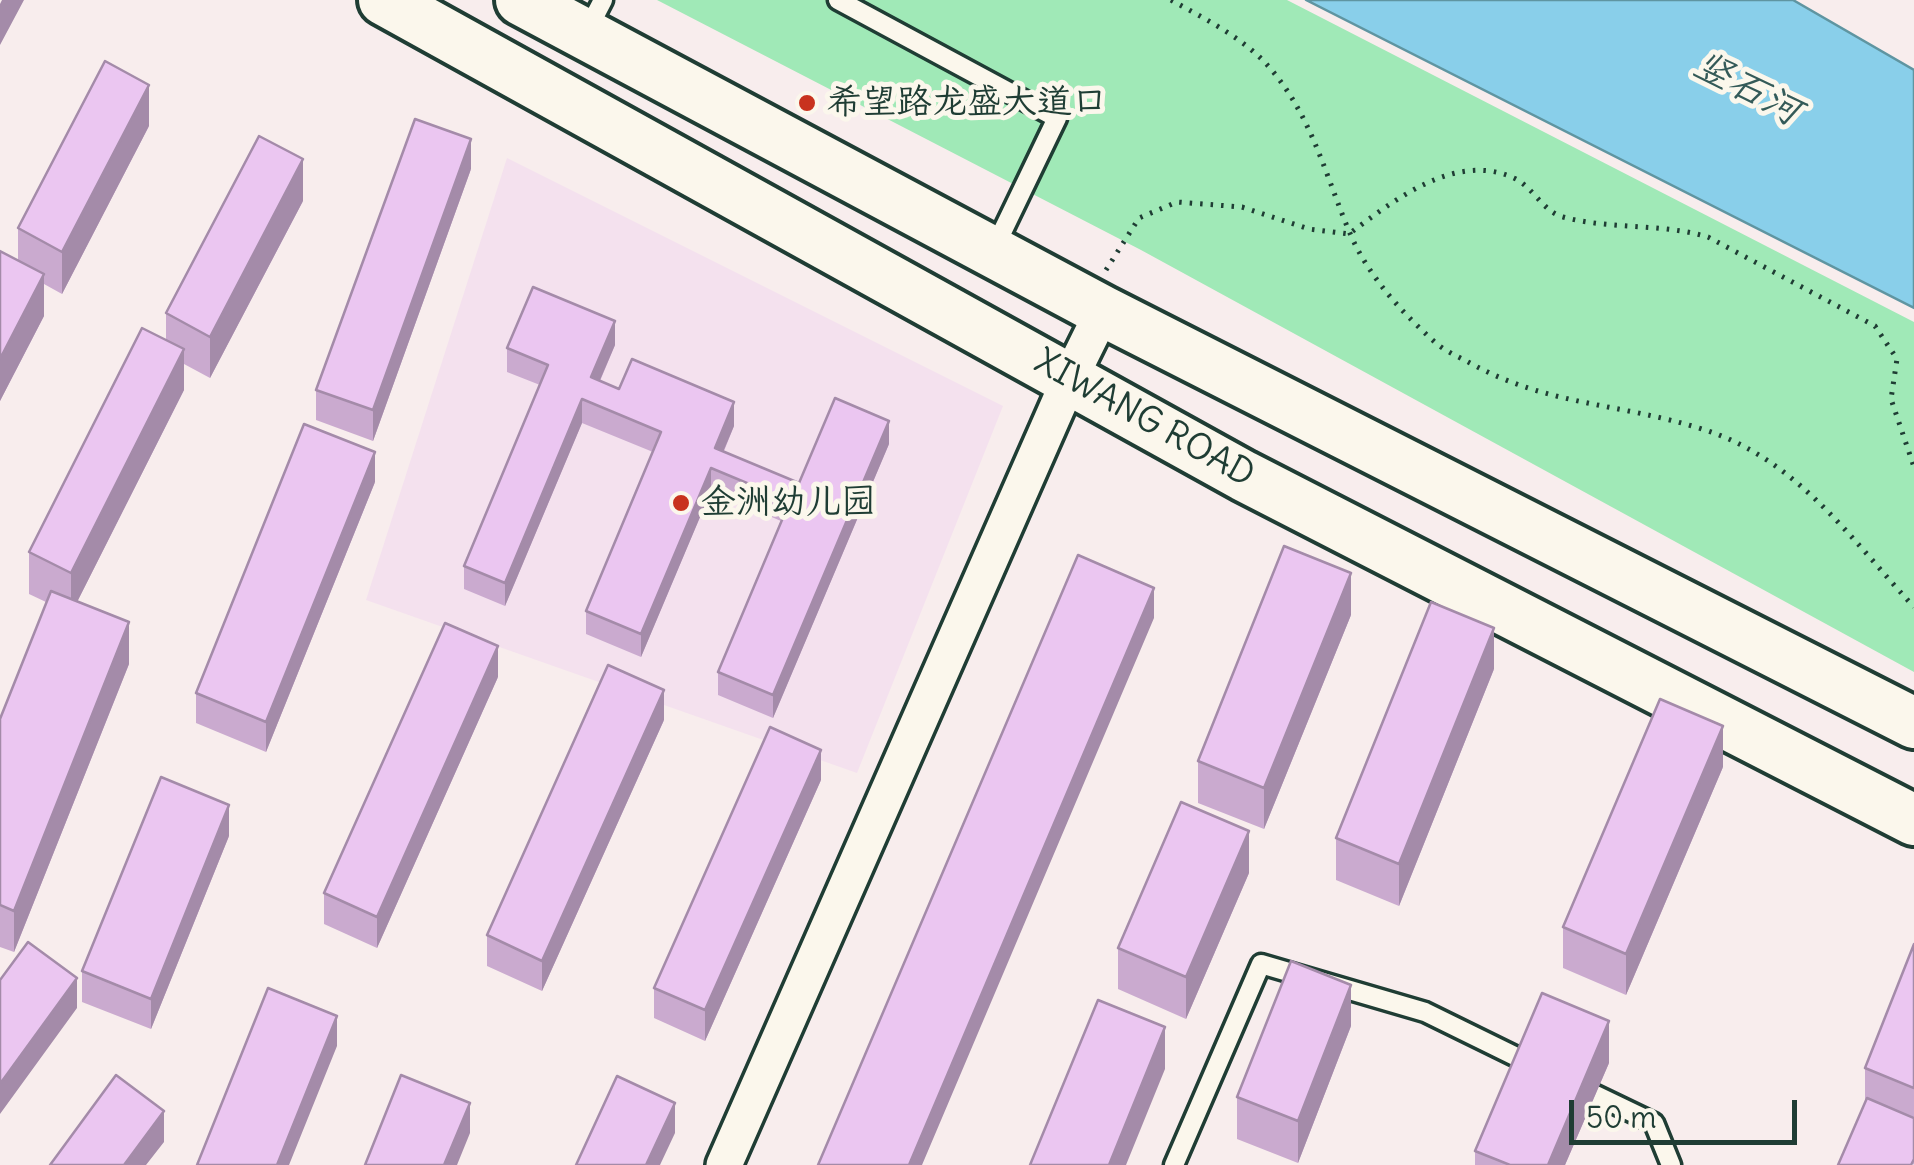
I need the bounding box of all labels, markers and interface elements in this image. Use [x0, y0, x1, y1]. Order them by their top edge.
water label: 竖石河 [1686, 42, 1808, 136]
place label: 希望路龙盛大道口 [827, 82, 1107, 124]
marker: 希望路龙盛大道口 [796, 92, 818, 114]
street label: XIWANG ROAD [1027, 341, 1261, 497]
place label: 金洲幼儿园 [701, 482, 876, 524]
marker: 金洲幼儿园 [670, 492, 692, 514]
scale bar [1574, 1080, 1802, 1142]
text: 50 m [1586, 1098, 1656, 1136]

